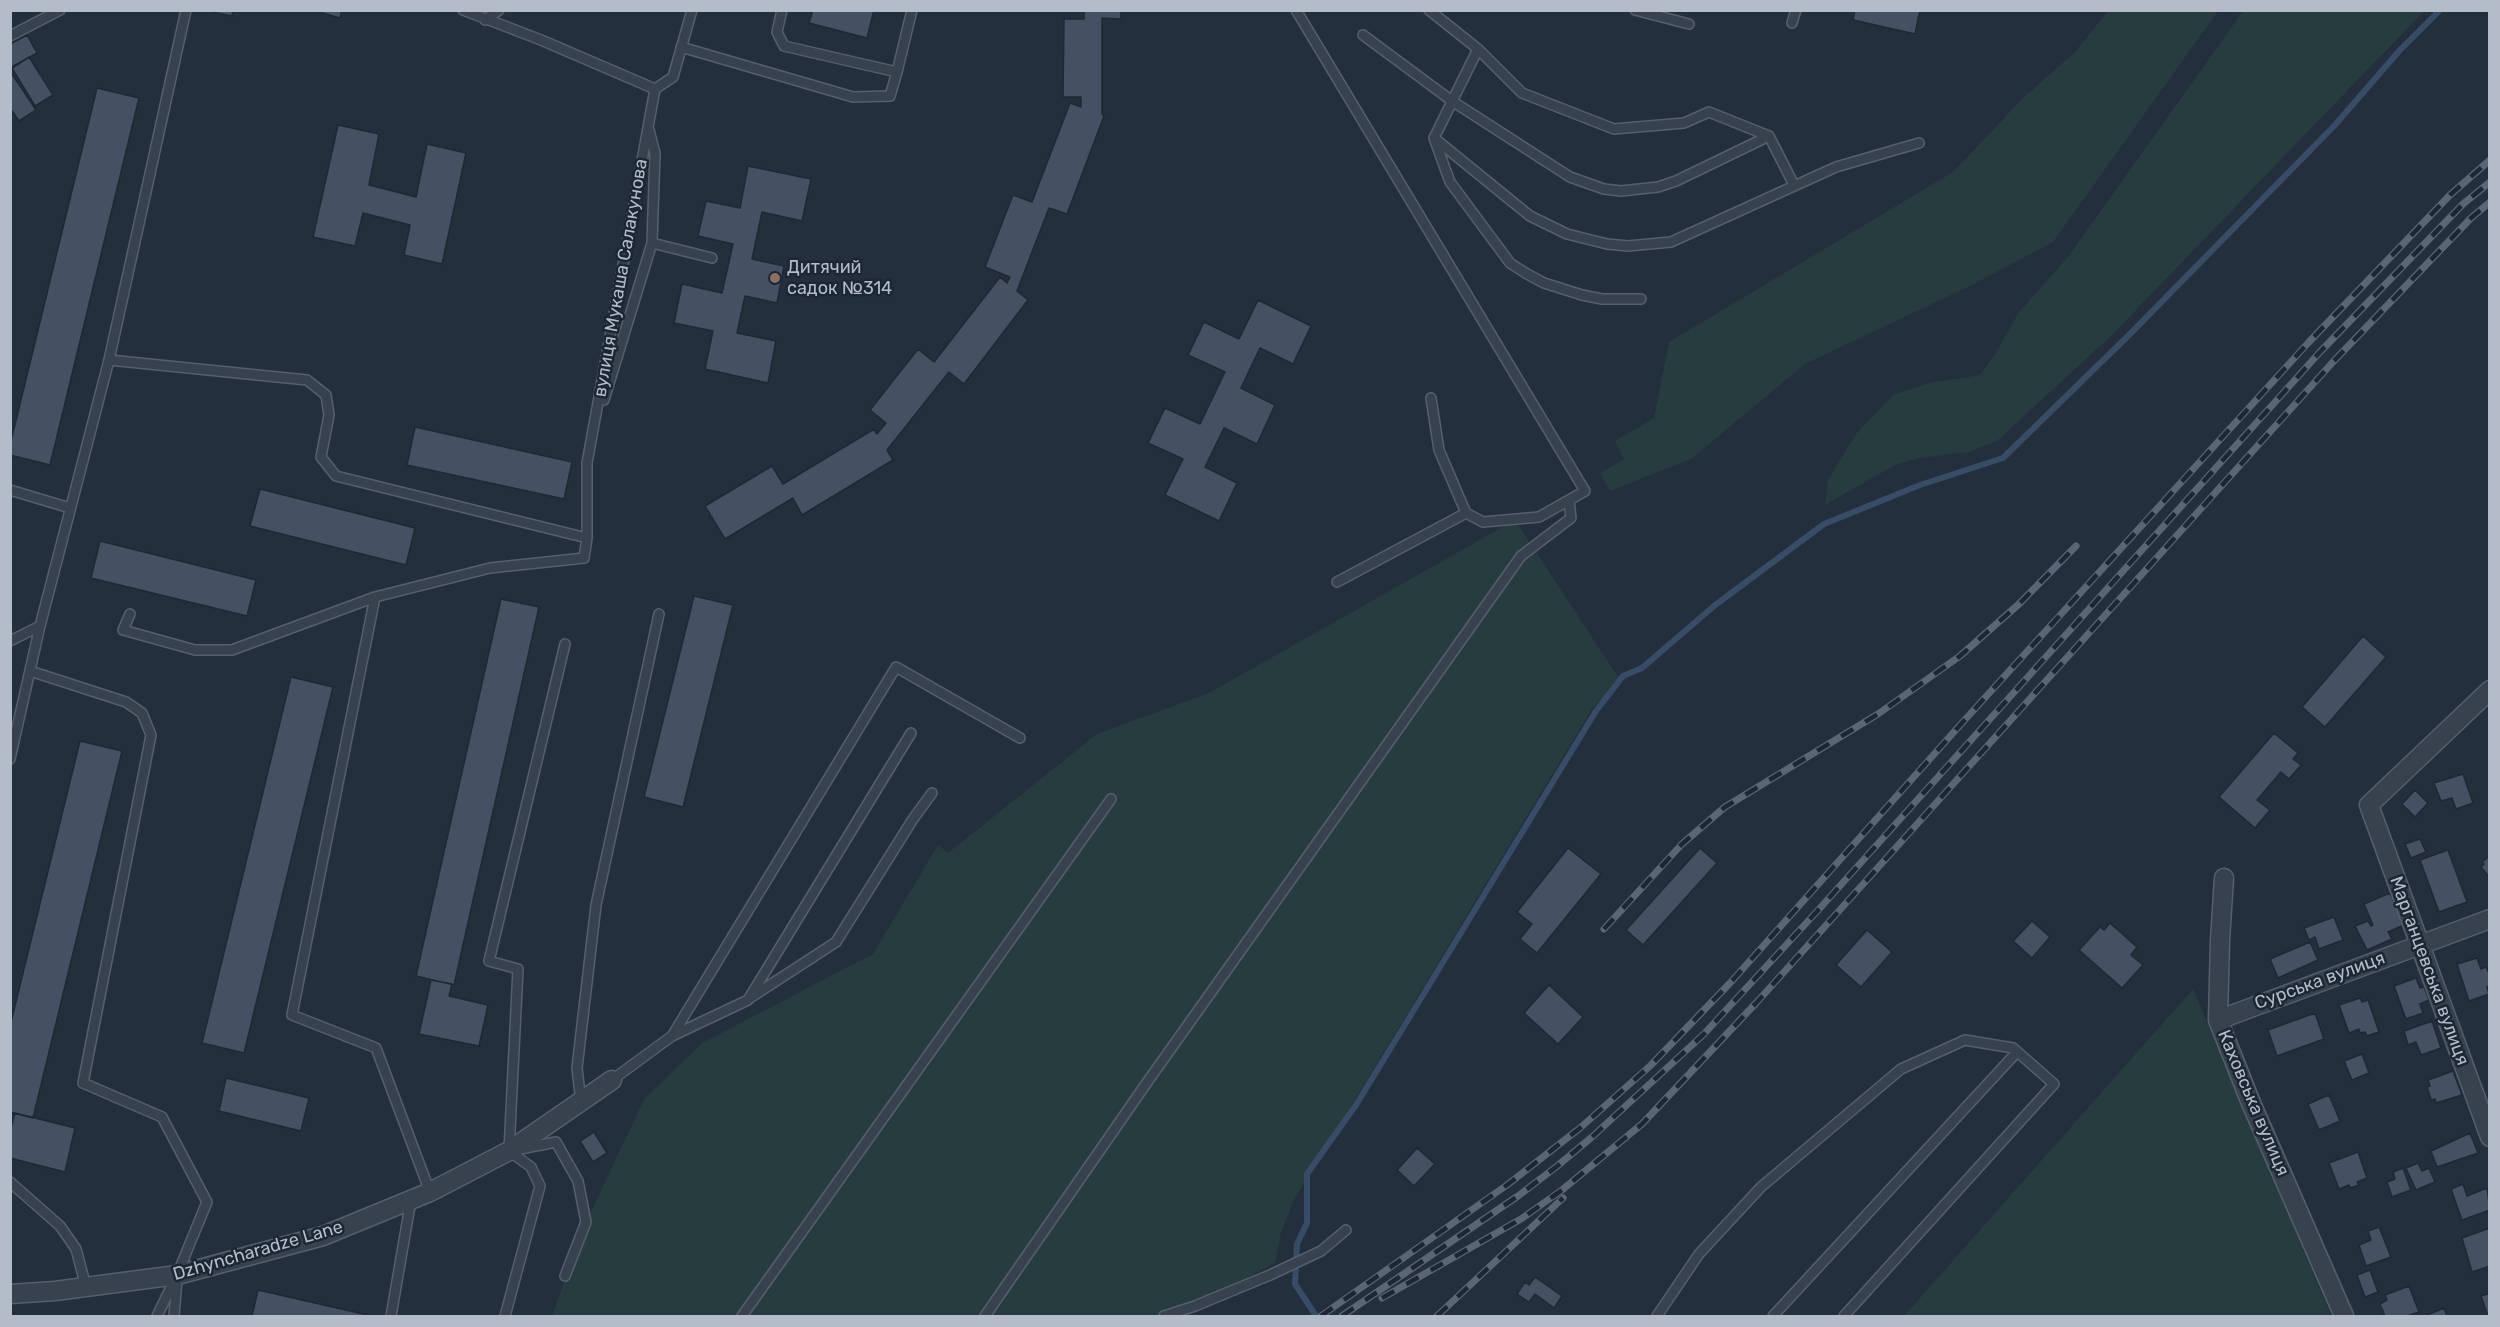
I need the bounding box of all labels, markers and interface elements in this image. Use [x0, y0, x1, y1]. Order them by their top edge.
street label: вулиця Мукаша Салакунова [589, 157, 653, 399]
place label: Дитячий садок №314 [787, 257, 892, 300]
marker: Дитячий садок №314 [768, 271, 782, 285]
street label: Марганцевська вулиця [2385, 874, 2473, 1068]
street label: Сурська вулиця [2252, 947, 2388, 1015]
street label: Каховська вулиця [2213, 1027, 2293, 1179]
street label: Dzhyncharadze Lane [171, 1216, 345, 1286]

